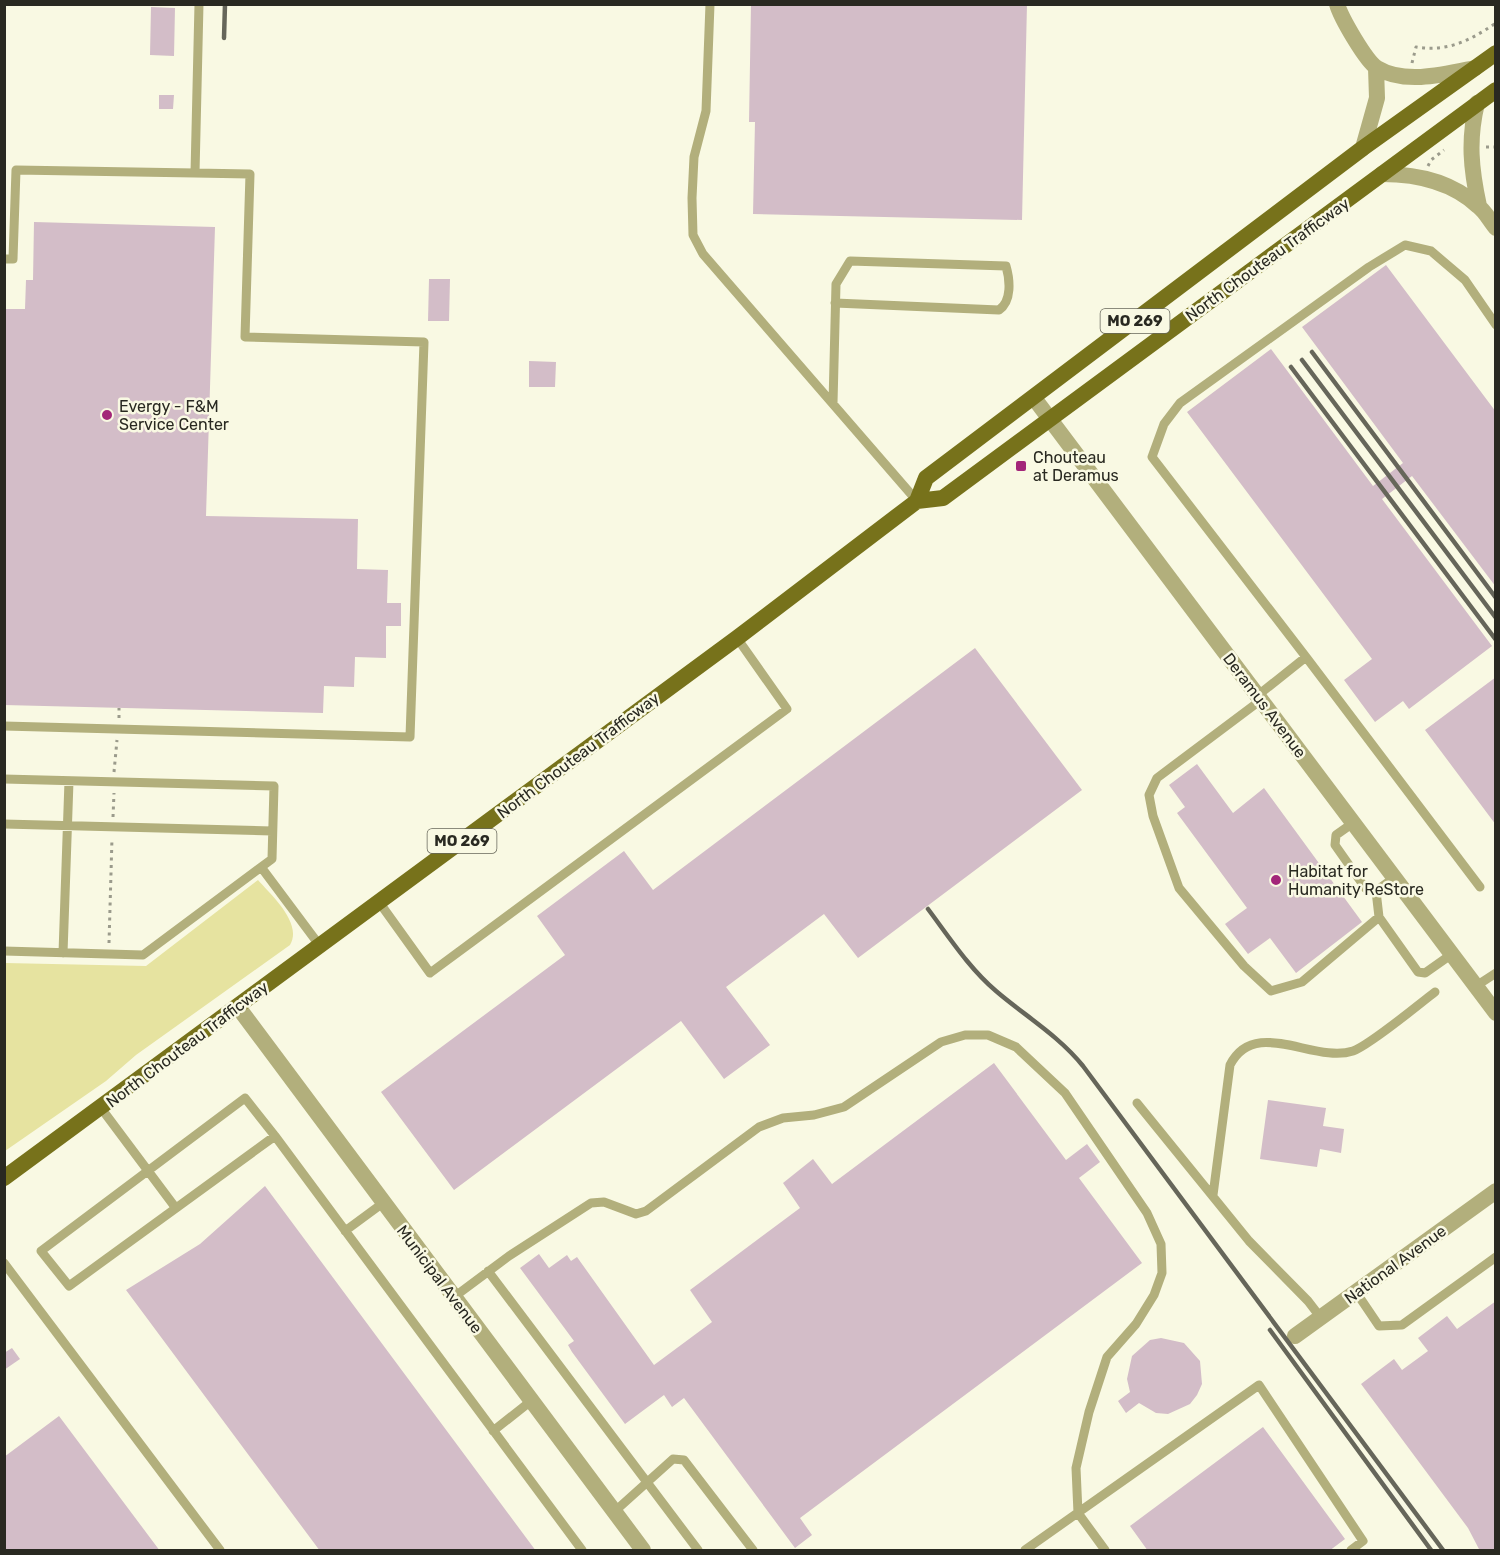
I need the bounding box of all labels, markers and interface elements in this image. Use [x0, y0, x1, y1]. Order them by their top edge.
street label: North Chouteau Trafficway [1182, 193, 1353, 325]
road number: MO 269 [1100, 309, 1170, 333]
place label: Evergy - F&M Service Center [119, 397, 229, 434]
marker: Evergy - F&M Service Center [100, 408, 114, 422]
place label: Chouteau at Deramus [1033, 448, 1119, 485]
marker: Chouteau at Deramus [1014, 459, 1028, 473]
street label: Deramus Avenue [1219, 649, 1310, 761]
street label: North Chouteau Trafficway [494, 688, 663, 823]
road number: MO 269 [428, 829, 496, 853]
place label: Habitat for Humanity ReStore [1288, 862, 1424, 899]
marker: Habitat for Humanity ReStore [1269, 873, 1283, 887]
street label: North Chouteau Trafficway [103, 977, 272, 1112]
street label: National Avenue [1341, 1221, 1450, 1308]
street label: Municipal Avenue [393, 1222, 486, 1337]

